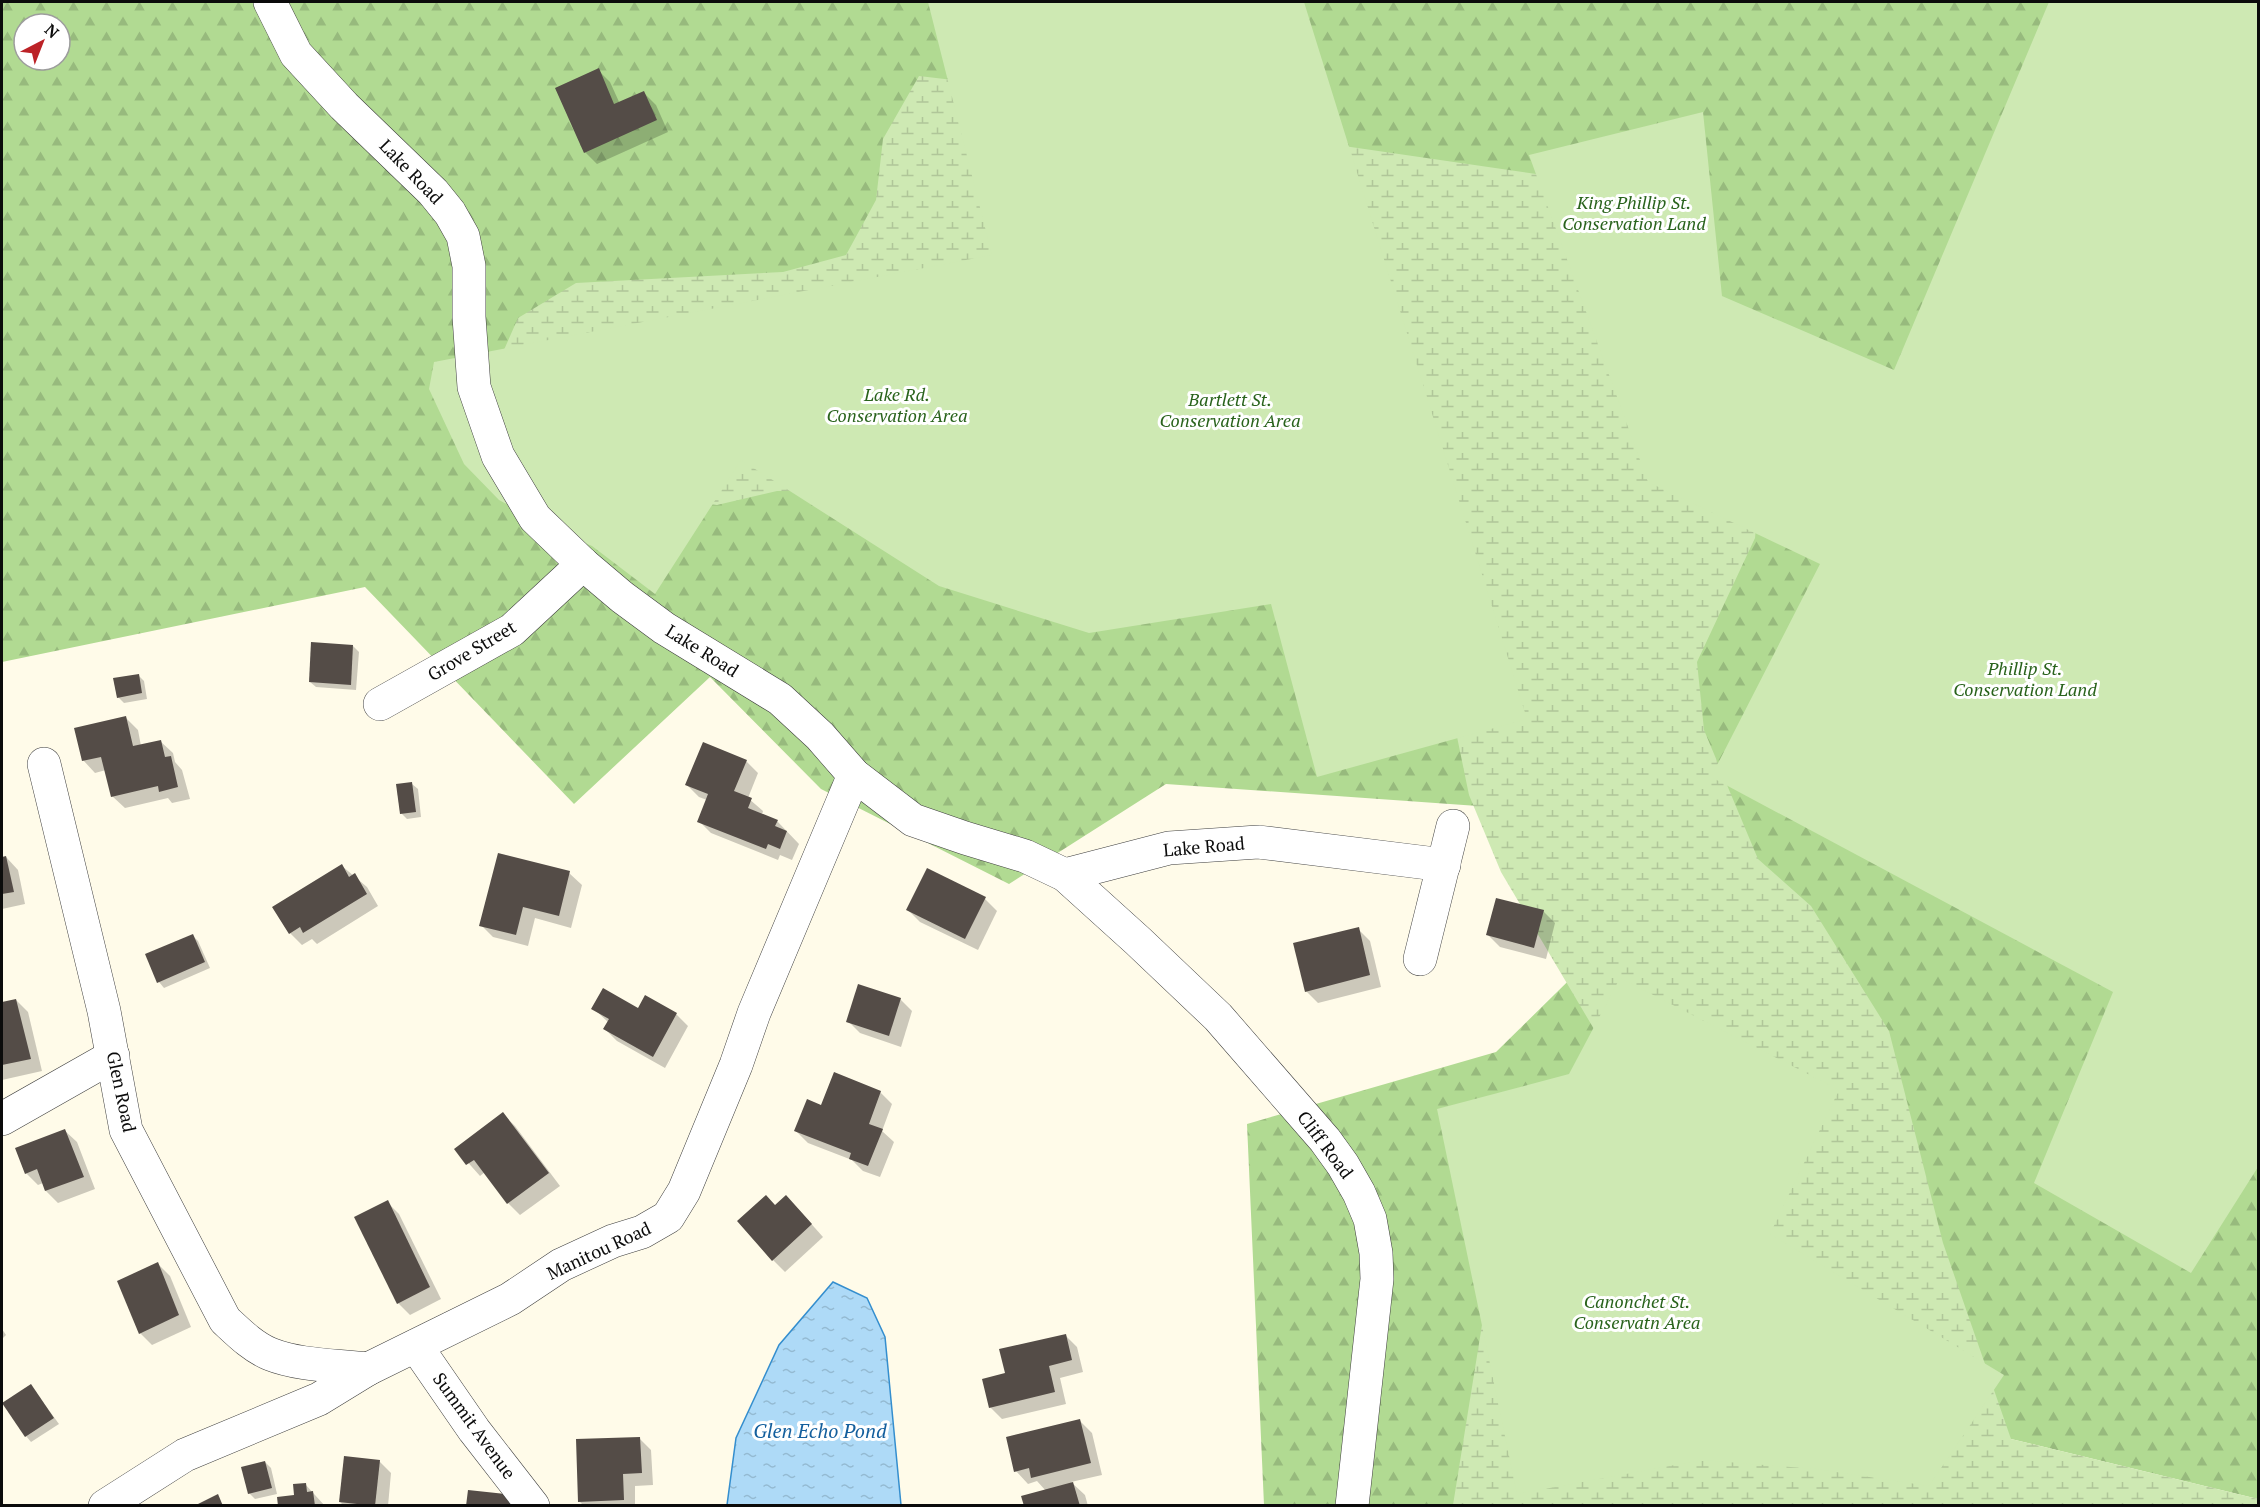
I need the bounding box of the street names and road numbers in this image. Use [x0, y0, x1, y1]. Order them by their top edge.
street label: Lake Road [375, 134, 449, 209]
street label: Grove Street [423, 614, 520, 686]
street label: Lake Road [662, 618, 744, 682]
street label: Lake Road [1162, 830, 1246, 862]
street label: Glen Road [102, 1049, 142, 1134]
street label: Cliff Road [1292, 1106, 1359, 1183]
street label: Manitou Road [543, 1215, 655, 1285]
street label: Summit Avenue [428, 1367, 522, 1483]

